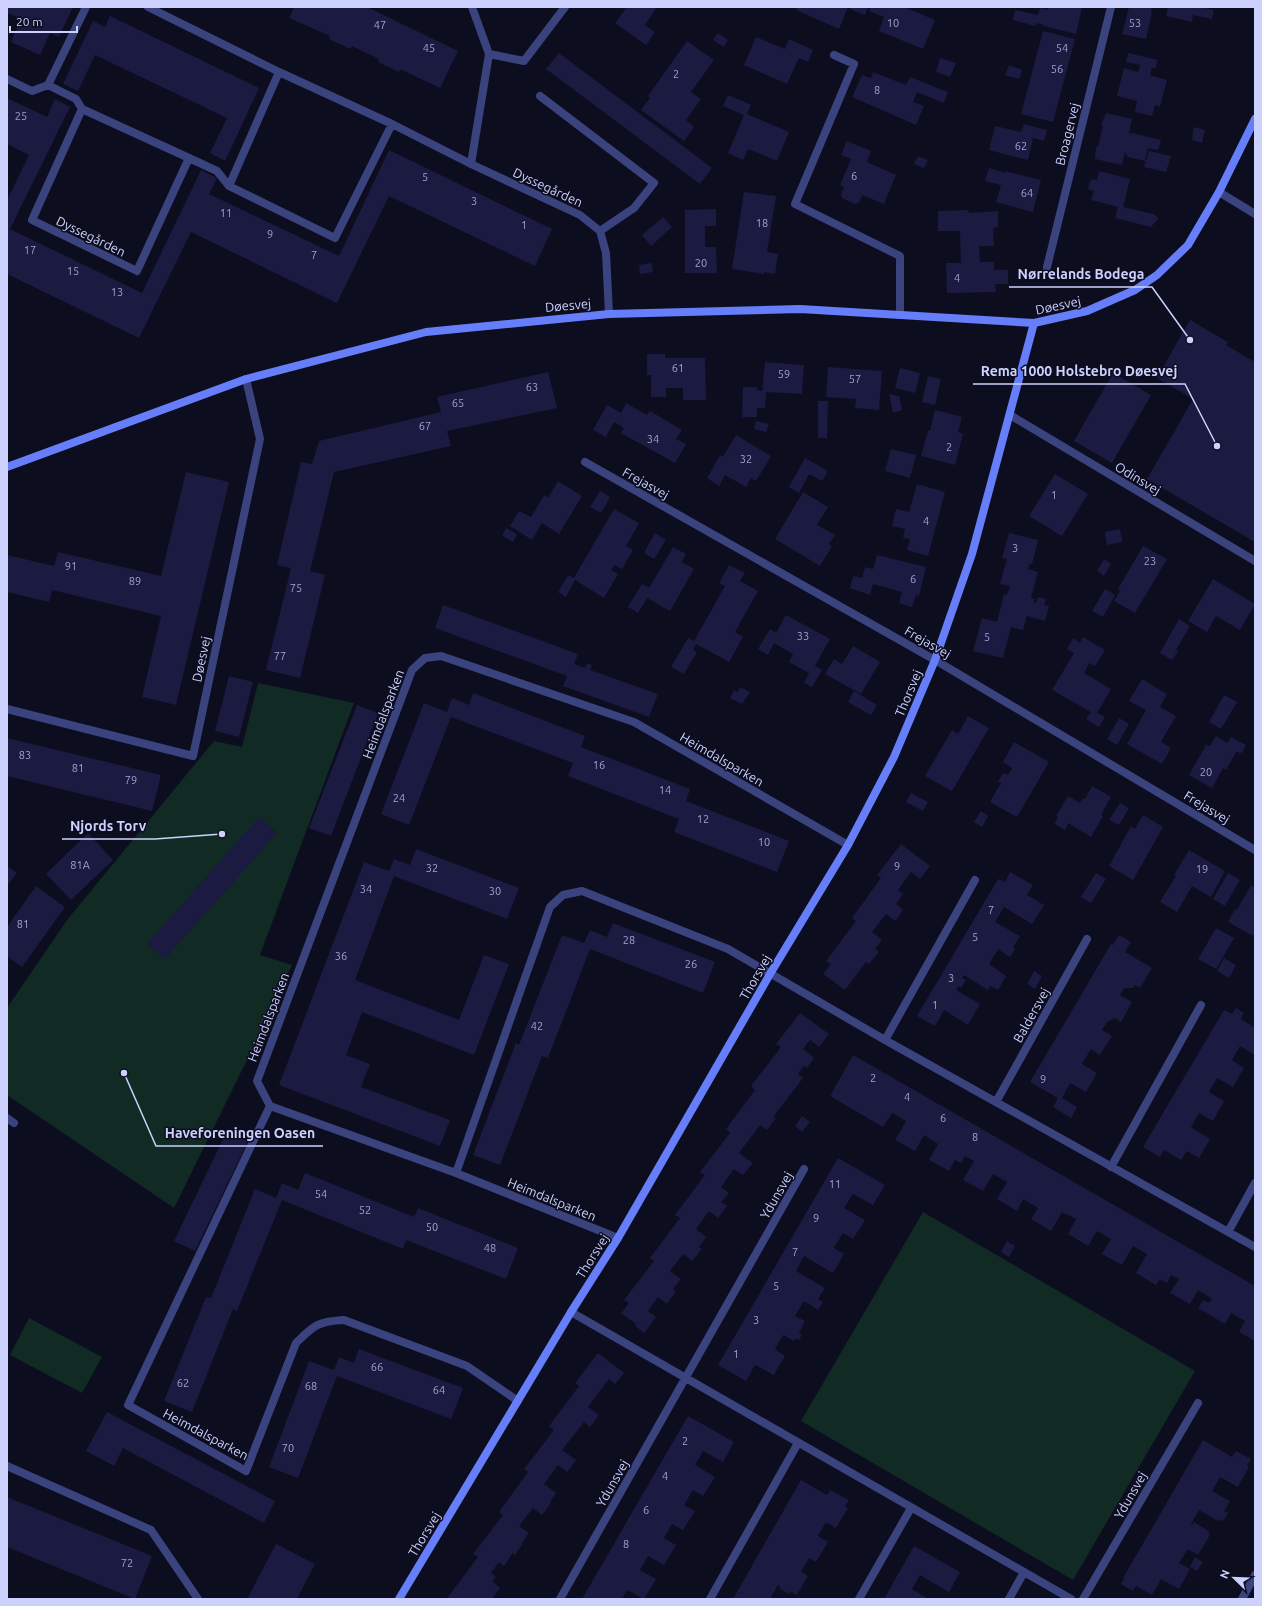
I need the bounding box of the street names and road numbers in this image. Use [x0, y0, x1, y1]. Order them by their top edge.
street label: Broagervej [1052, 101, 1082, 167]
street label: Dyssegården [511, 165, 585, 209]
street label: Dyssegården [54, 213, 128, 259]
street label: Døesvej [1034, 293, 1082, 317]
street label: Døesvej [544, 296, 592, 314]
street label: Odinsvej [1113, 459, 1163, 497]
street label: Frejasvej [620, 465, 672, 501]
street label: Frejasvej [902, 623, 954, 661]
street label: Døesvej [189, 635, 213, 683]
street label: Thorsvej [892, 667, 924, 719]
street label: Heimdalsparken [360, 668, 406, 760]
street label: Heimdalsparken [678, 729, 766, 789]
street label: Frejasvej [1182, 788, 1232, 826]
street label: Thorsvej [737, 952, 773, 1002]
street label: Heimdalsparken [245, 971, 291, 1063]
street label: Baldersvej [1010, 985, 1052, 1045]
street label: Ydunsvej [757, 1169, 795, 1221]
street label: Heimdalsparken [506, 1175, 598, 1223]
street label: Thorsvej [573, 1231, 611, 1281]
street label: Heimdalsparken [161, 1406, 251, 1462]
street label: Ydunsvej [593, 1457, 631, 1509]
street label: Ydunsvej [1111, 1469, 1149, 1521]
street label: Thorsvej [405, 1509, 443, 1559]

